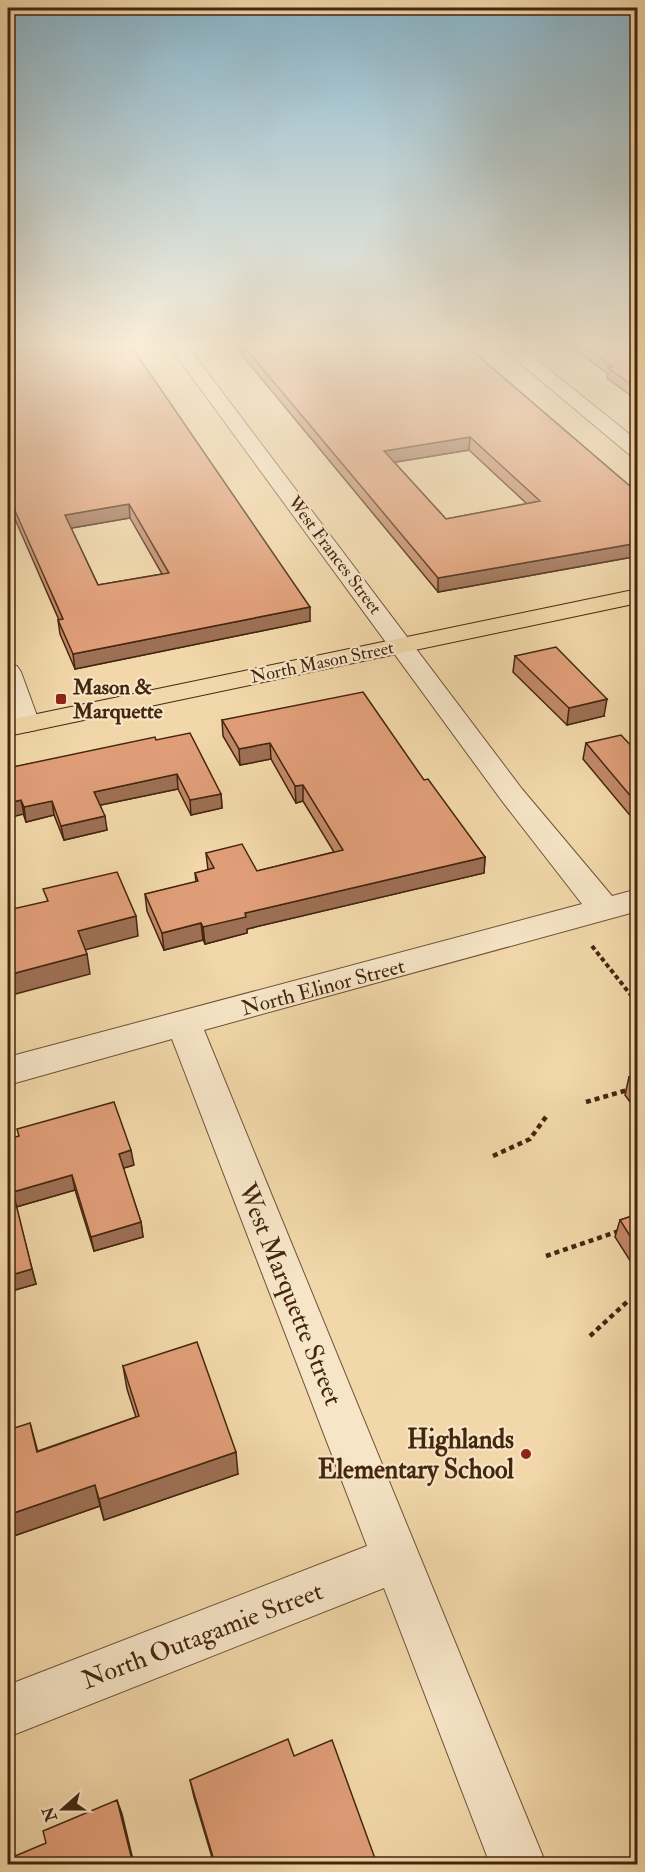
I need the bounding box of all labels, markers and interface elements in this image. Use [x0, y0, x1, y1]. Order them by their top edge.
street label: West Frances Street [282, 491, 387, 619]
street label: North Mason Street [248, 636, 396, 689]
place label: Mason & Marquette [72, 674, 163, 725]
marker: Mason & Marquette [54, 692, 68, 706]
street label: North Elinor Street [238, 953, 408, 1022]
street label: West Marquette Street [230, 1178, 349, 1410]
place label: Highlands Elementary School [318, 1424, 514, 1487]
marker: Highlands Elementary School [519, 1447, 533, 1461]
street label: North Outagamie Street [77, 1575, 327, 1697]
north arrow [33, 1779, 93, 1839]
text: N [38, 1803, 62, 1825]

